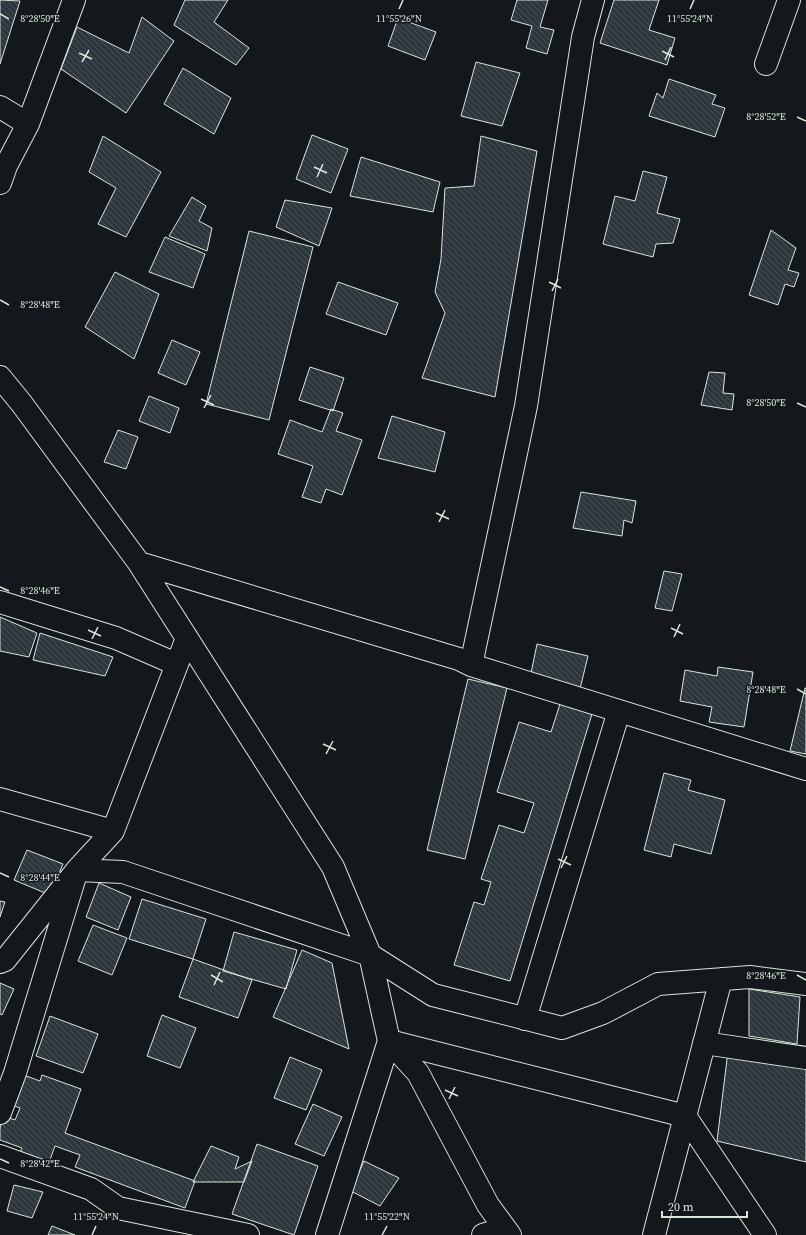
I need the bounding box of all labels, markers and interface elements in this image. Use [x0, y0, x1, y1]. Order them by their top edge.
text: 8°28'50"E [20, 12, 60, 25]
text: 11°55'26"N [376, 12, 422, 25]
text: 11°55'24"N [667, 12, 713, 25]
text: 8°28'52"E [746, 110, 786, 123]
text: 8°28'48"E [20, 298, 60, 311]
text: 8°28'50"E [746, 396, 786, 409]
text: 8°28'46"E [20, 584, 60, 597]
text: 8°28'48"E [746, 683, 786, 696]
text: 8°28'44"E [20, 871, 60, 884]
text: 8°28'46"E [746, 969, 786, 982]
text: 8°28'42"E [20, 1157, 60, 1170]
scale bar [662, 1193, 747, 1219]
text: 20 m [668, 1199, 694, 1215]
text: 11°55'24"N [73, 1210, 119, 1223]
text: 11°55'22"N [364, 1210, 410, 1223]

